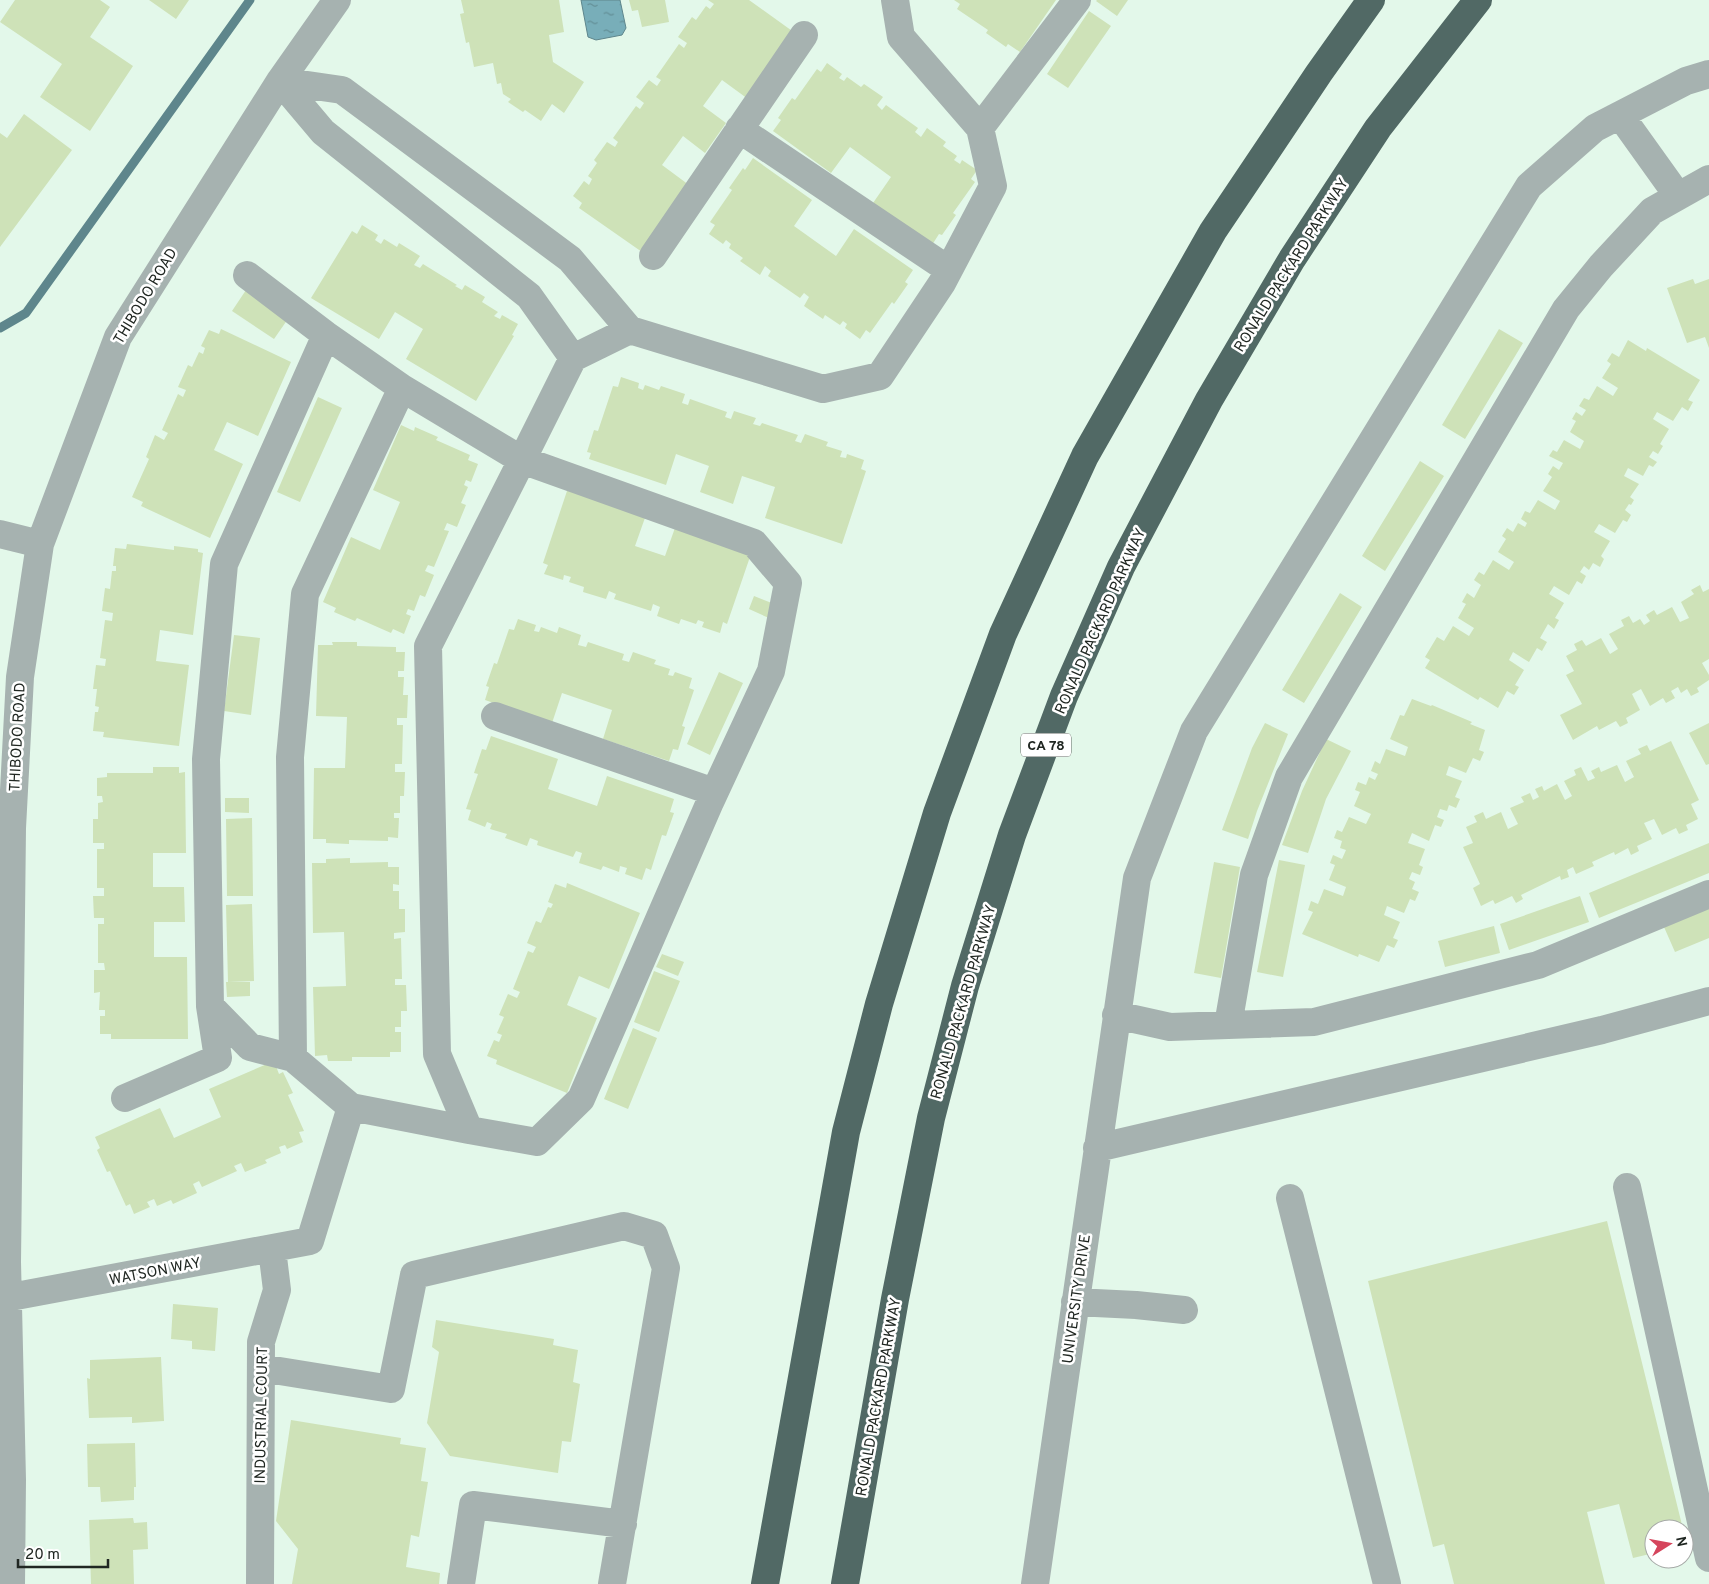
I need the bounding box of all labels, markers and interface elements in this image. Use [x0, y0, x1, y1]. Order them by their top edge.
street label: RONALD PACKARD PARKWAY [1231, 175, 1354, 356]
street label: THIBODO ROAD [110, 245, 183, 348]
street label: RONALD PACKARD PARKWAY [1052, 525, 1151, 718]
street label: THIBODO ROAD [6, 682, 31, 792]
road number: CA 78 [1021, 734, 1071, 756]
street label: RONALD PACKARD PARKWAY [928, 903, 1001, 1102]
street label: UNIVERSITY DRIVE [1059, 1233, 1096, 1365]
street label: WATSON WAY [108, 1254, 203, 1291]
street label: RONALD PACKARD PARKWAY [853, 1296, 906, 1498]
street label: INDUSTRIAL COURT [252, 1346, 273, 1484]
north arrow [1644, 1519, 1694, 1569]
text: N [1671, 1535, 1690, 1548]
scale bar [18, 1536, 108, 1568]
text: 20 m [25, 1546, 60, 1565]

